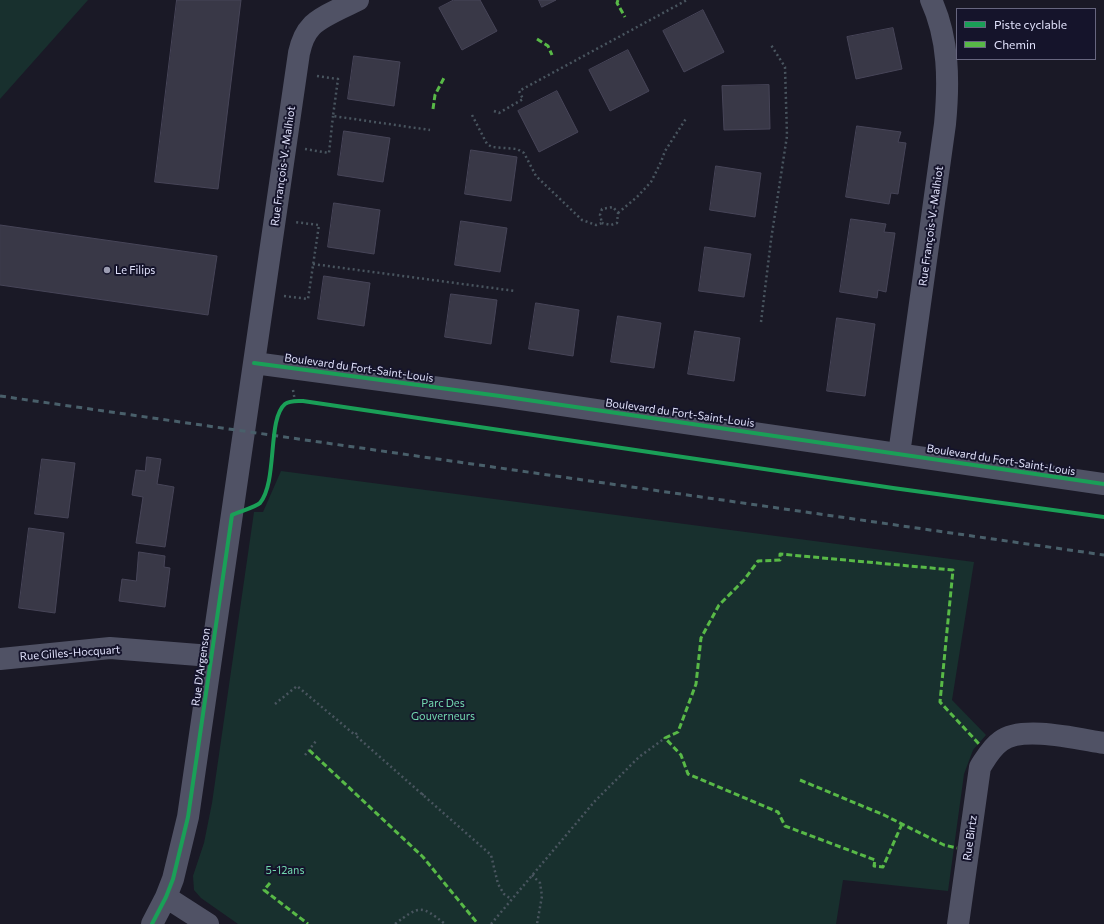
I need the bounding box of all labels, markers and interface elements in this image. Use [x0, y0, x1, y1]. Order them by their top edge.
legend [956, 8, 1096, 60]
text: Piste cyclable [994, 17, 1067, 31]
text: Chemin [994, 37, 1036, 51]
street label: Rue François-V.-Malhiot [268, 105, 298, 227]
street label: Rue François-V.-Malhiot [916, 165, 946, 287]
place label: Le Filips [115, 263, 155, 277]
marker: Le Filips [102, 265, 112, 275]
street label: Boulevard du Fort-Saint-Louis [284, 351, 434, 385]
street label: Boulevard du Fort-Saint-Louis [605, 396, 755, 430]
street label: Boulevard du Fort-Saint-Louis [926, 442, 1076, 478]
street label: Rue D'Argenson [189, 627, 213, 707]
street label: Rue Gilles-Hocquart [19, 643, 121, 663]
park label: Parc Des Gouverneurs [411, 696, 475, 722]
street label: Rue Birtz [960, 814, 980, 862]
park label: 5-12ans [266, 863, 304, 877]

